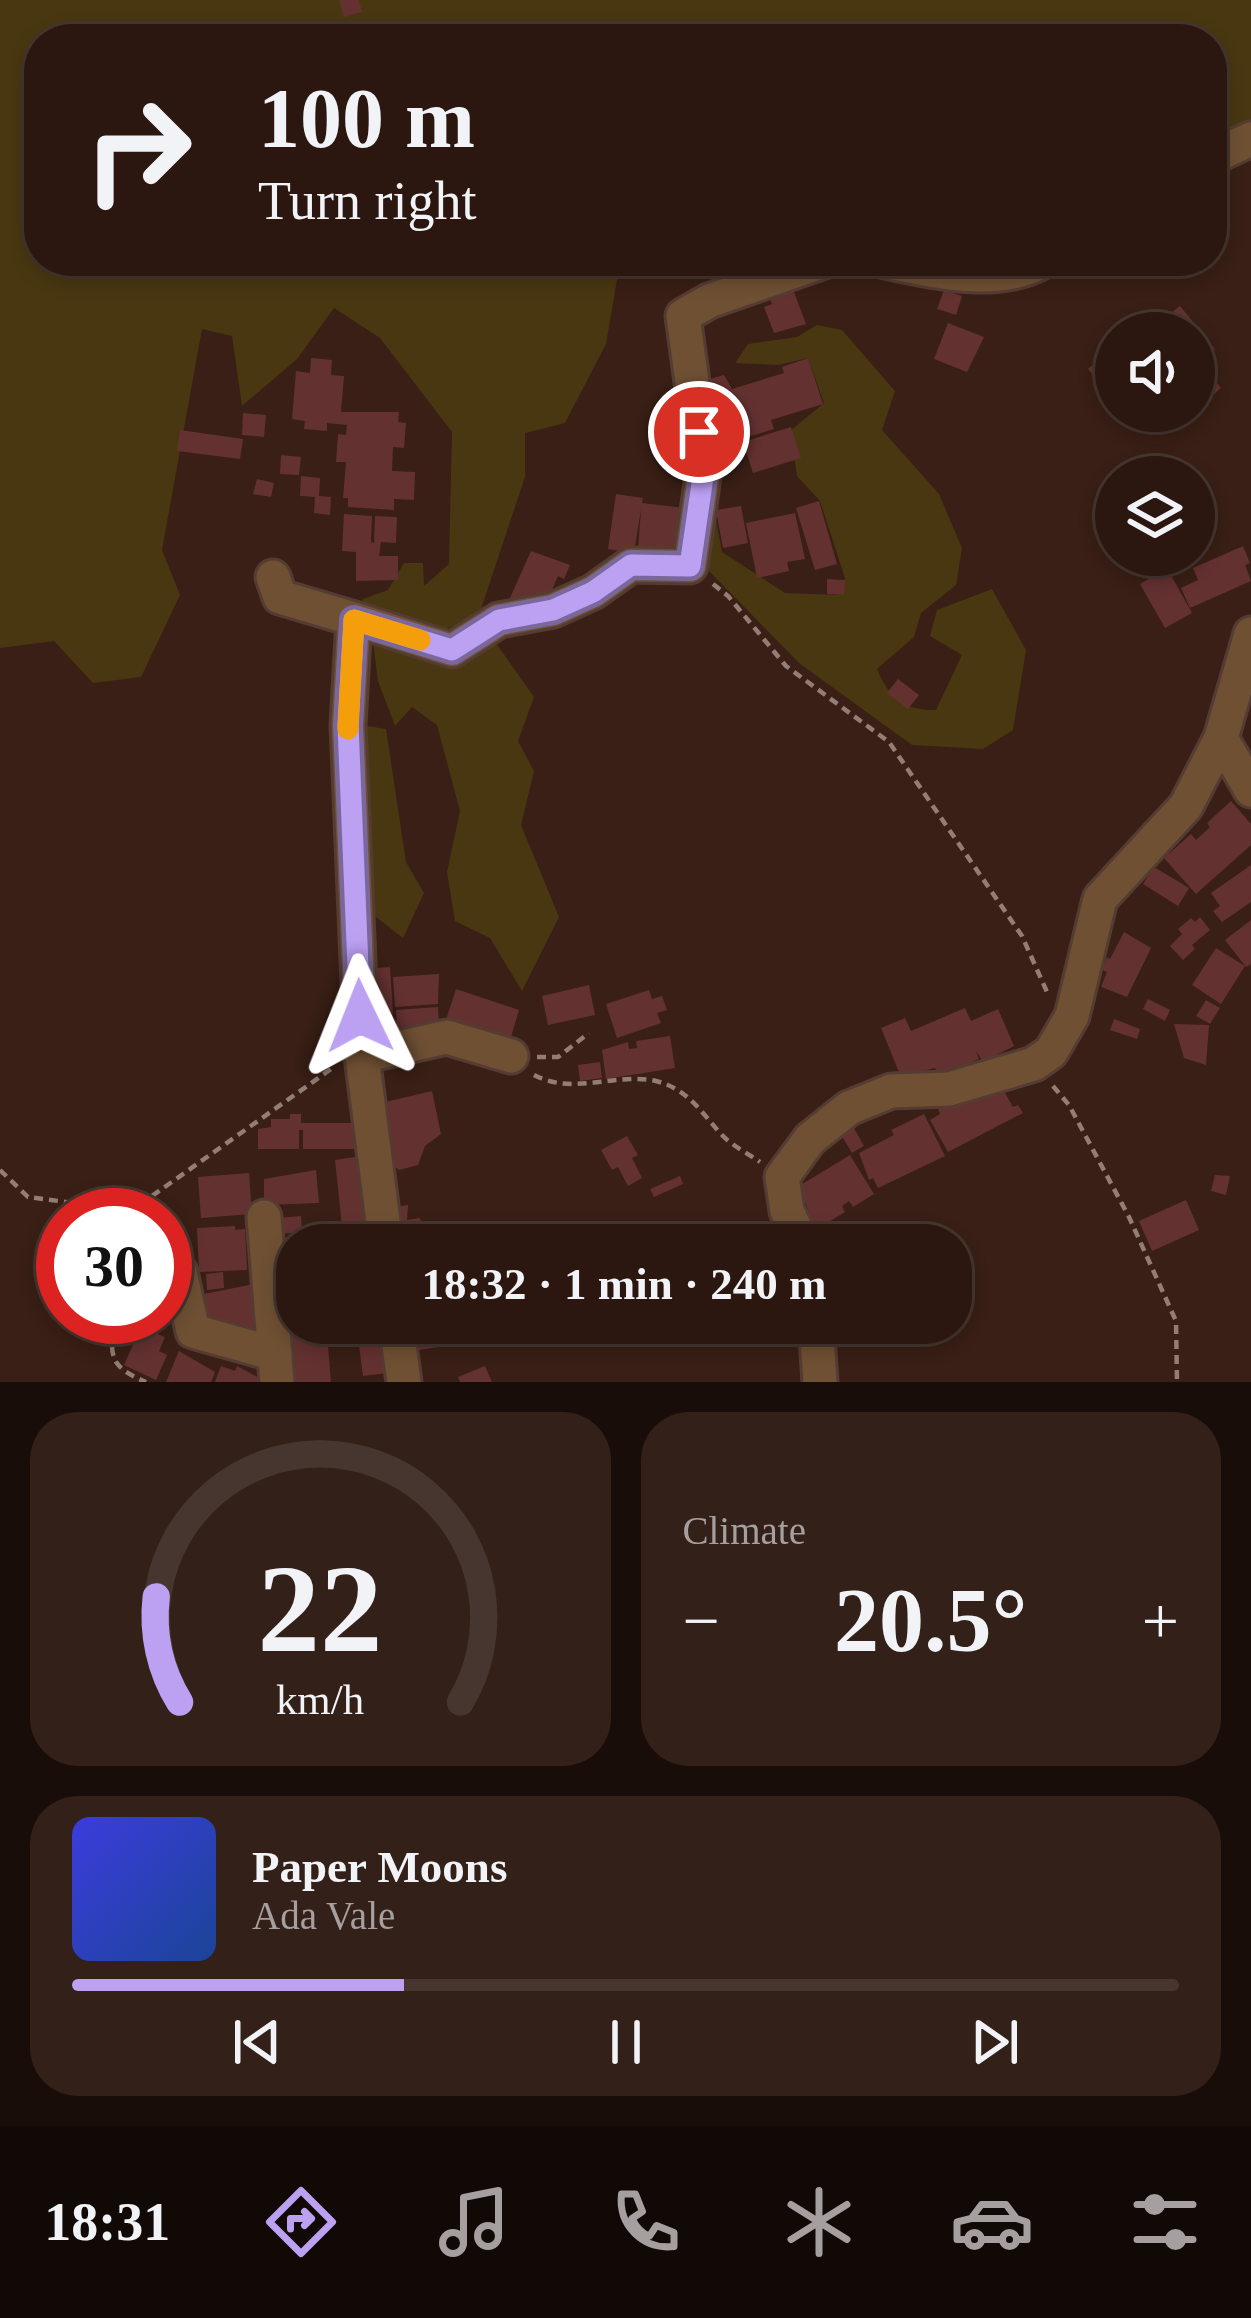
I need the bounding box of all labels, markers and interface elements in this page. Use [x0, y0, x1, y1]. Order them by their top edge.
icon: right [60, 72, 216, 228]
text: 100 m [258, 72, 475, 165]
text: Turn right [258, 171, 477, 231]
map controls [1095, 312, 1215, 576]
button: sound [1095, 312, 1215, 432]
pin [648, 381, 750, 483]
icon: arrive [666, 399, 732, 465]
button: layers [1095, 456, 1215, 576]
position arrow [297, 953, 423, 1079]
speed limit sign: 30 [36, 1188, 192, 1344]
text: 18:32 · 1 min · 240 m [422, 1259, 827, 1309]
text: Climate [683, 1509, 806, 1552]
text: 22 [258, 1540, 383, 1678]
text: 20.5° [834, 1571, 1028, 1670]
text: − [683, 1584, 720, 1657]
text: + [1142, 1584, 1179, 1657]
text: km/h [276, 1676, 364, 1723]
text: Paper Moons [252, 1842, 507, 1892]
text: Ada Vale [252, 1894, 395, 1937]
icon: previous [224, 2009, 290, 2075]
icon: pause [593, 2009, 659, 2075]
icon: next [962, 2009, 1028, 2075]
icon: directions [259, 2180, 343, 2264]
icon: music [432, 2180, 516, 2264]
icon: phone [604, 2180, 688, 2264]
icon: climate [777, 2180, 861, 2264]
icon: car [950, 2180, 1034, 2264]
icon: filters [1123, 2180, 1207, 2264]
text: 18:31 [44, 2192, 170, 2252]

